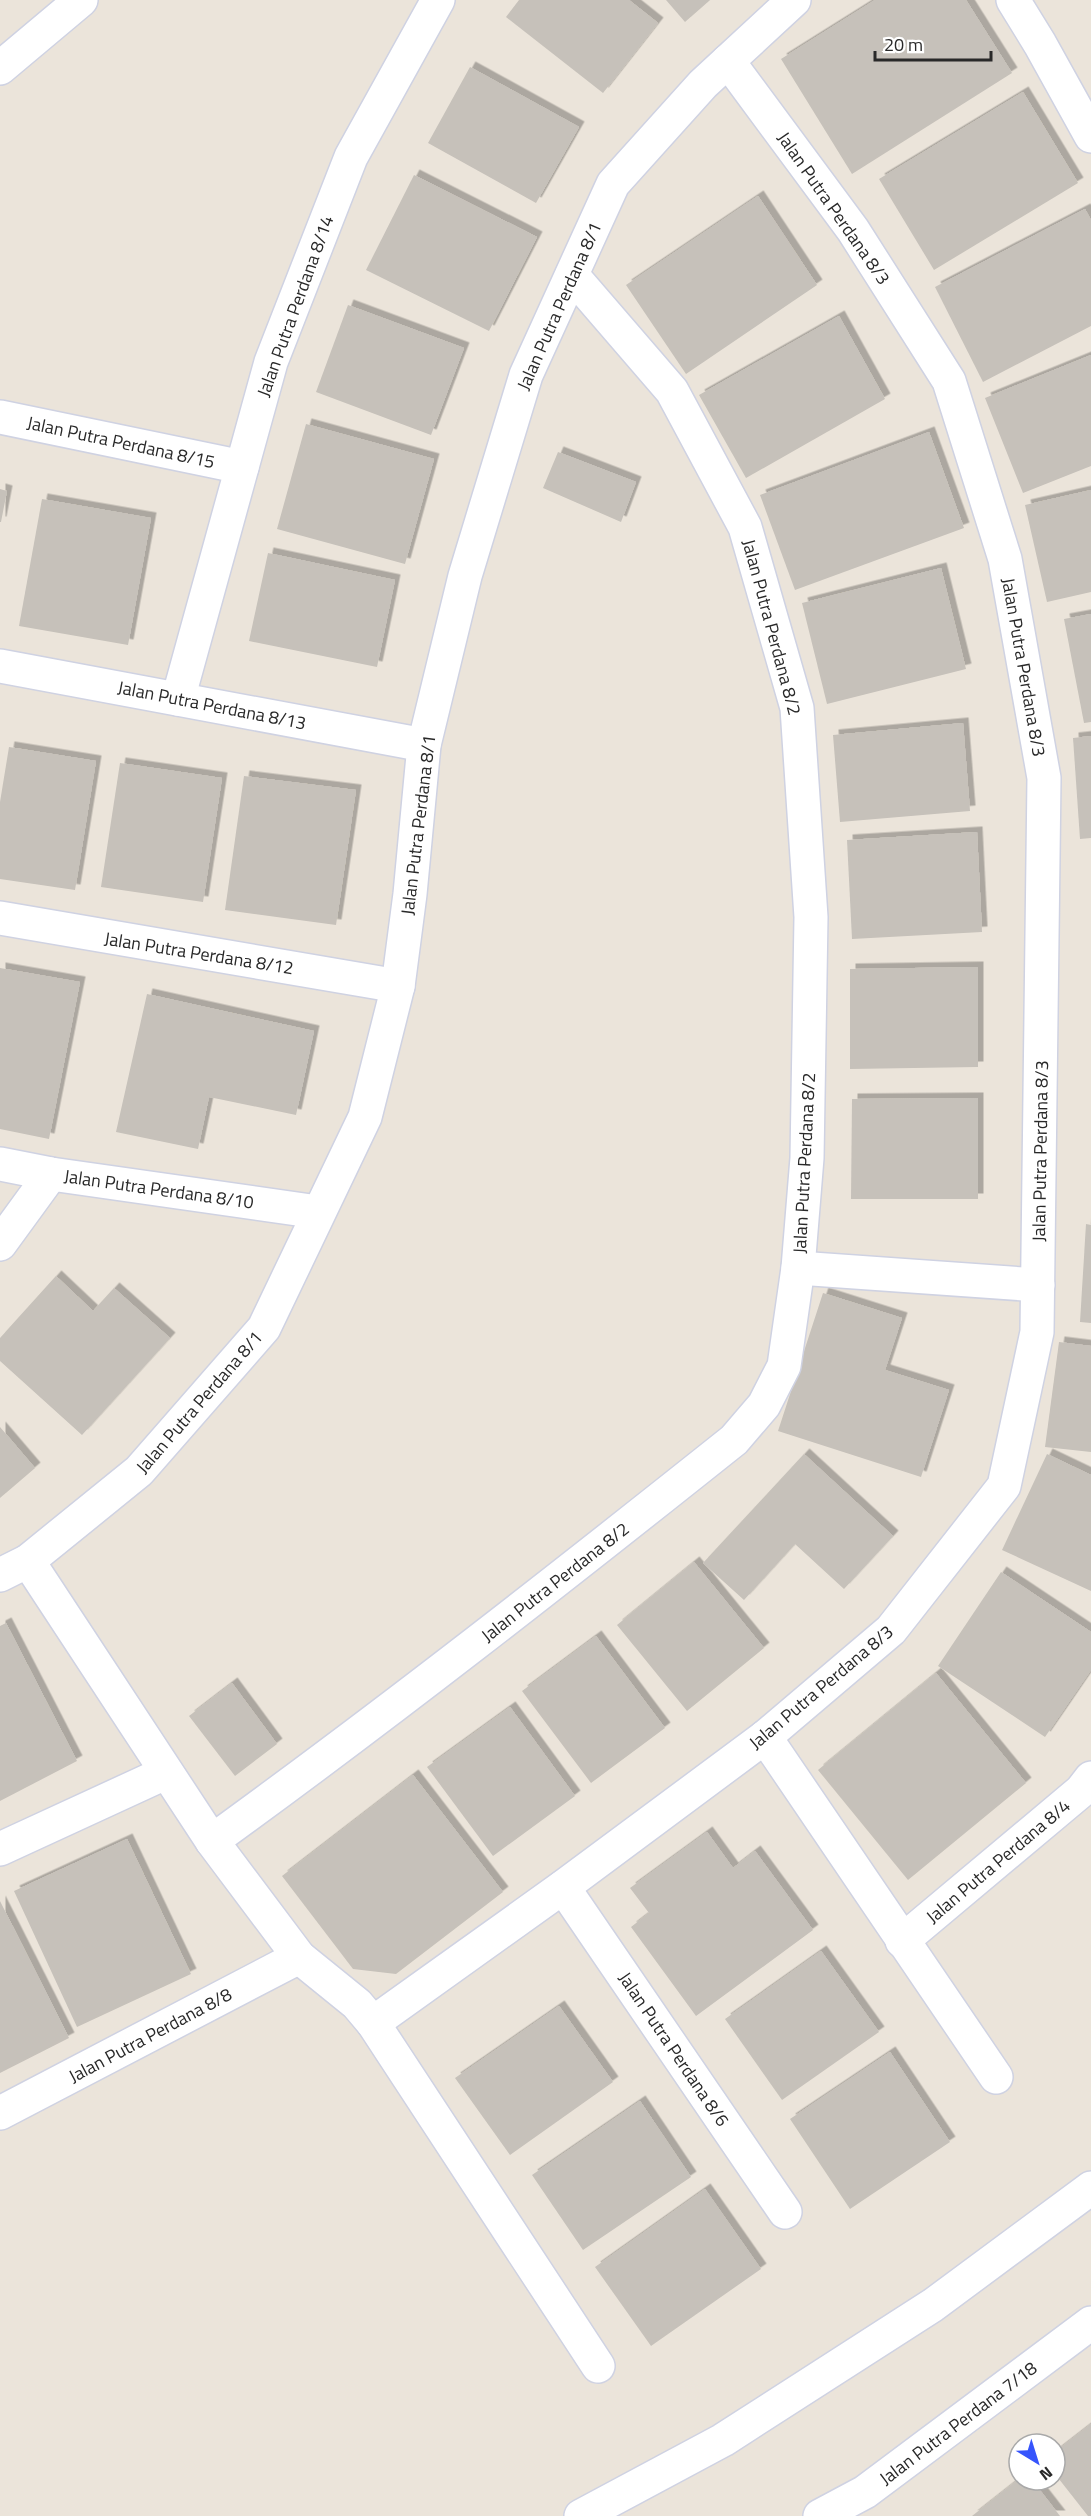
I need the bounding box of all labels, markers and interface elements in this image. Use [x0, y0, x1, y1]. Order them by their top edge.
scale bar [875, 24, 990, 62]
text: 20 m [884, 31, 923, 58]
street label: Jalan Putra Perdana 8/3 [771, 126, 897, 290]
street label: Jalan Putra Perdana 8/14 [250, 211, 340, 401]
street label: Jalan Putra Perdana 8/1 [510, 218, 608, 394]
street label: Jalan Putra Perdana 8/15 [25, 409, 217, 475]
street label: Jalan Putra Perdana 8/2 [736, 536, 808, 718]
street label: Jalan Putra Perdana 8/3 [995, 575, 1053, 759]
street label: Jalan Putra Perdana 8/13 [116, 673, 308, 737]
street label: Jalan Putra Perdana 8/1 [394, 733, 442, 917]
street label: Jalan Putra Perdana 8/12 [102, 925, 296, 981]
street label: Jalan Putra Perdana 8/3 [1025, 1060, 1055, 1242]
street label: Jalan Putra Perdana 8/2 [786, 1072, 822, 1254]
street label: Jalan Putra Perdana 8/10 [62, 1162, 256, 1216]
street label: Jalan Putra Perdana 8/1 [129, 1325, 269, 1479]
street label: Jalan Putra Perdana 8/2 [475, 1516, 635, 1648]
street label: Jalan Putra Perdana 8/3 [743, 1618, 899, 1756]
street label: Jalan Putra Perdana 8/4 [920, 1792, 1076, 1930]
street label: Jalan Putra Perdana 8/6 [612, 1966, 736, 2132]
street label: Jalan Putra Perdana 8/8 [64, 1981, 236, 2089]
street label: Jalan Putra Perdana 7/18 [873, 2355, 1043, 2491]
north arrow [1007, 2432, 1067, 2492]
text: N [1034, 2461, 1058, 2487]

